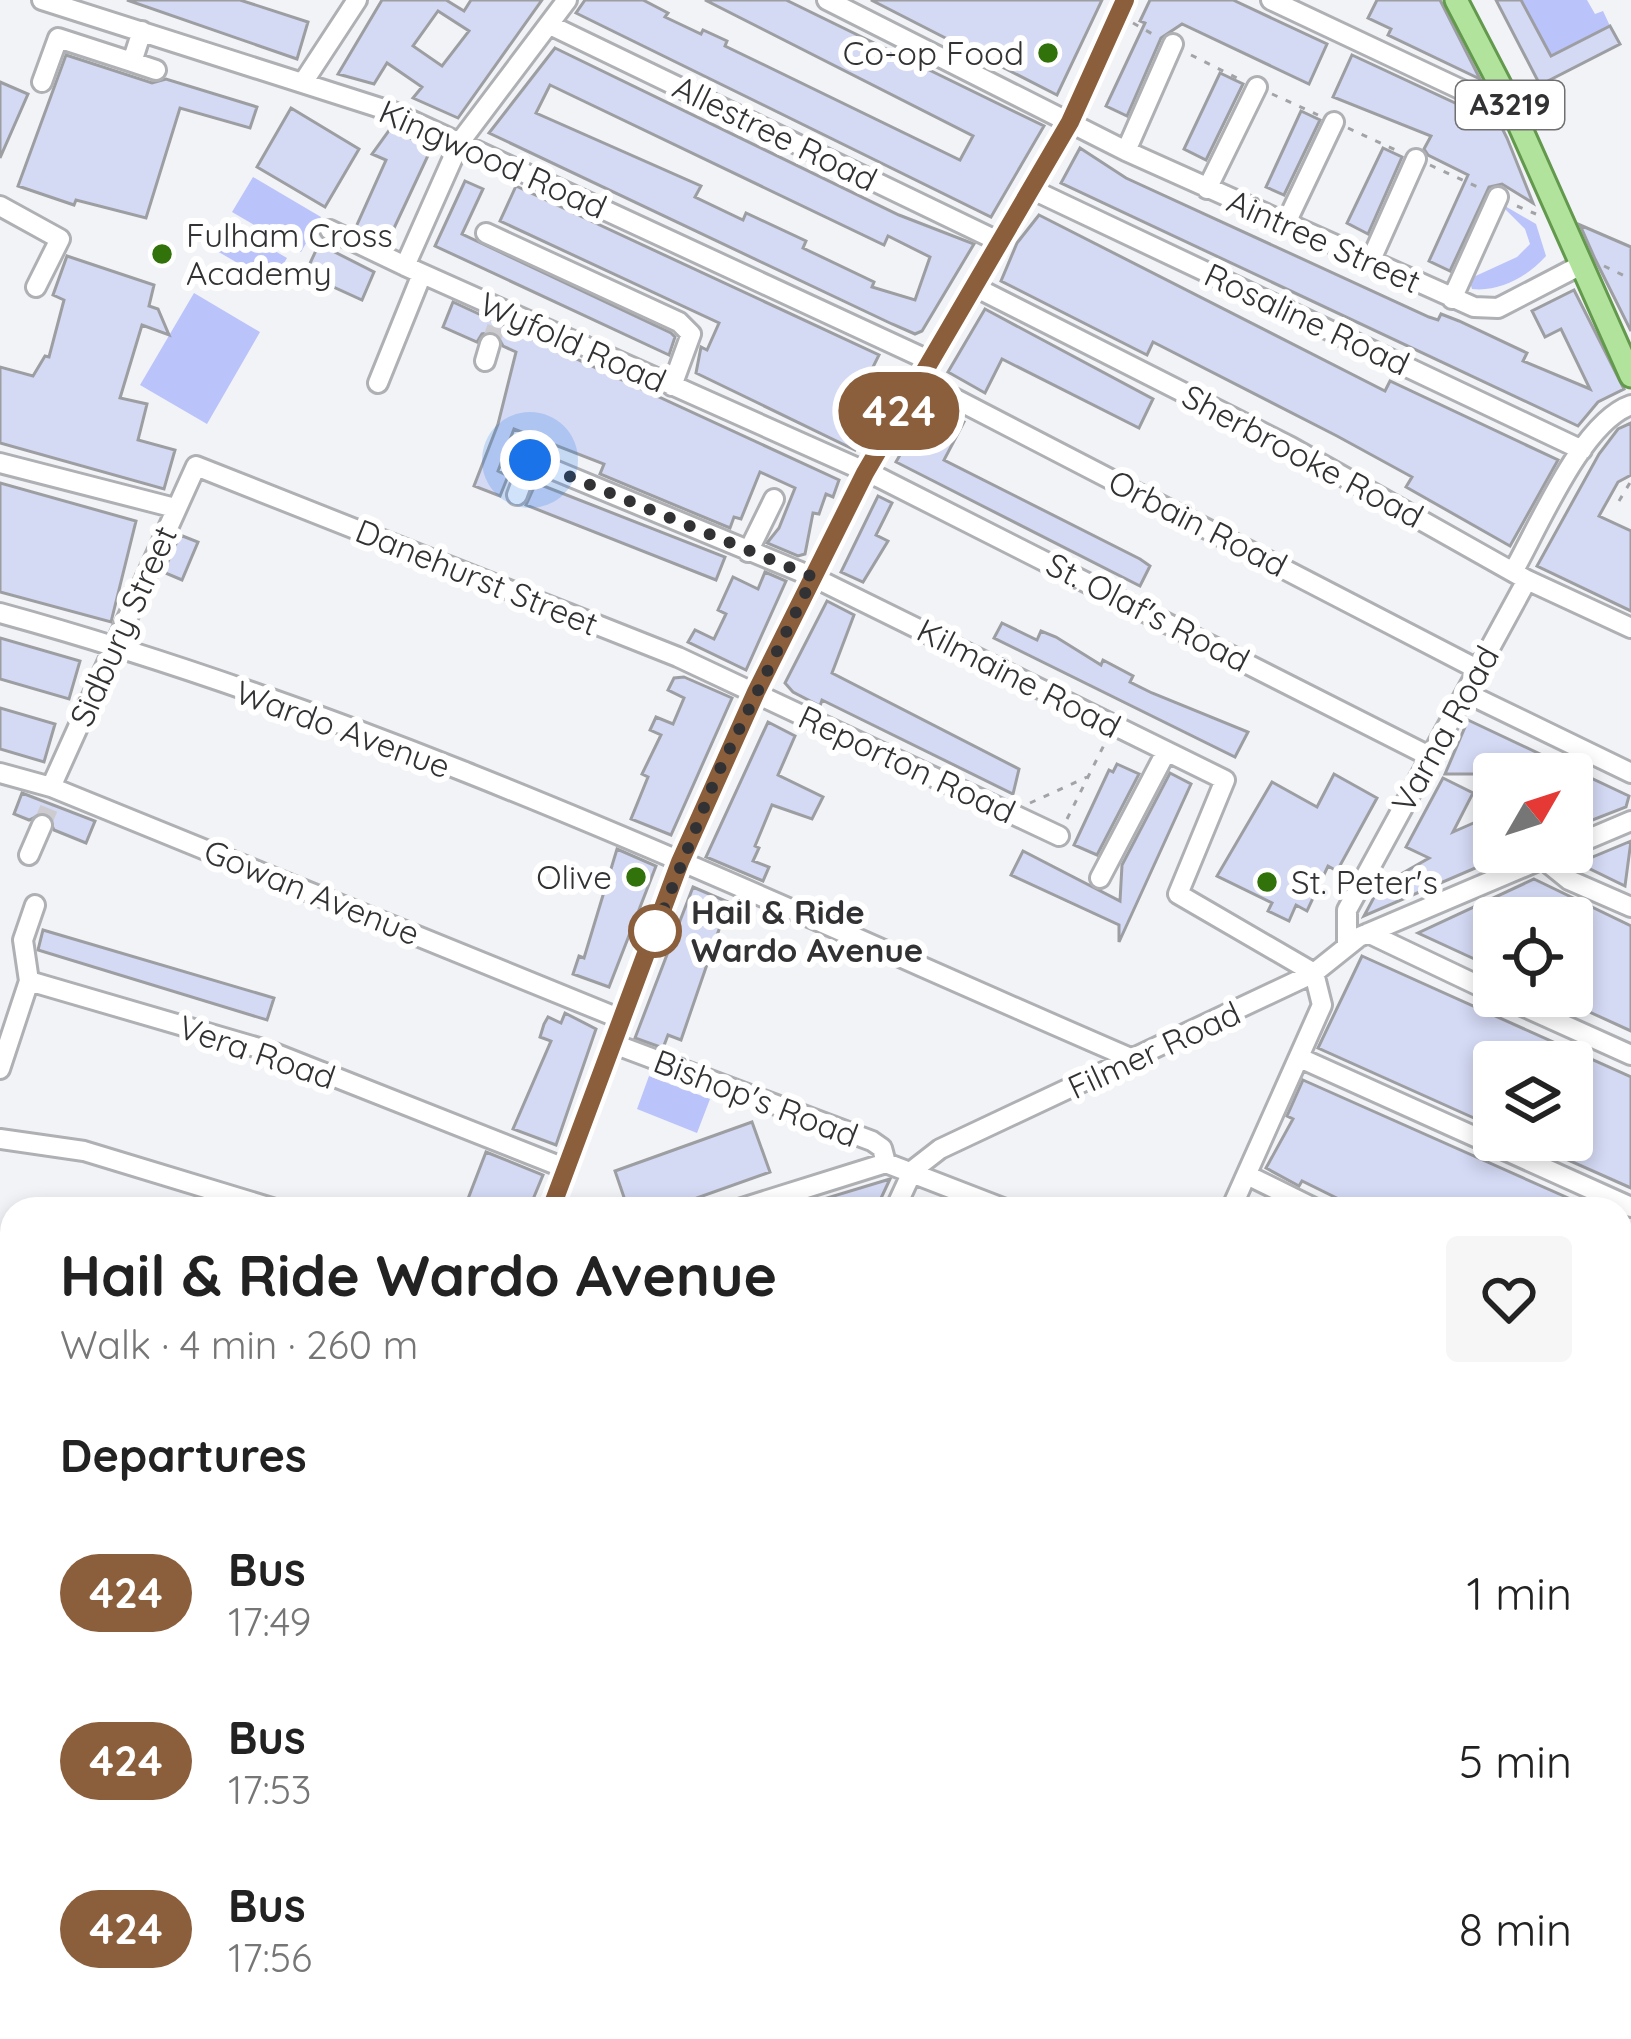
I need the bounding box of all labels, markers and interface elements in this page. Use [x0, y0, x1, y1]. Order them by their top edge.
place label: Co-op Food [843, 32, 1024, 73]
marker: Co-op Food [1035, 40, 1061, 66]
street label: Allestree Road [667, 66, 884, 200]
road number: A3219 [1456, 81, 1564, 129]
street label: Kingwood Road [373, 90, 613, 227]
street label: Aintree Street [1221, 180, 1427, 301]
place label: Fulham Cross Academy [186, 214, 393, 293]
marker: Fulham Cross Academy [149, 241, 175, 267]
street label: Rosaline Road [1198, 253, 1416, 384]
street label: Wyfold Road [474, 282, 673, 401]
line badge: 424 [830, 372, 968, 450]
street label: Sherbrooke Road [1176, 375, 1431, 536]
text: 424 [862, 384, 936, 437]
your location [500, 430, 560, 490]
street label: Orbain Road [1102, 460, 1294, 585]
street label: Danehurst Street [350, 509, 604, 644]
street label: Sidbury Street [60, 519, 185, 732]
street label: St. Olaf's Road [1040, 543, 1257, 680]
street label: Kilmaine Road [911, 609, 1128, 746]
street label: Varna Road [1382, 638, 1507, 819]
street label: Wardo Avenue [230, 671, 456, 786]
street label: Reporton Road [792, 695, 1022, 832]
north arrow [1473, 753, 1593, 873]
map controls [1473, 753, 1593, 1161]
street label: Gowan Avenue [198, 830, 426, 953]
place label: Olive [536, 856, 612, 897]
place label: St. Peter's [1291, 861, 1438, 902]
marker: Olive [623, 864, 649, 890]
marker: St. Peter's [1254, 869, 1280, 895]
place label: Hail & Ride Wardo Avenue [691, 891, 923, 970]
button: locate [1473, 897, 1593, 1017]
marker: Hail & Ride Wardo Avenue [630, 906, 680, 956]
street label: Filmer Road [1061, 992, 1247, 1107]
street label: Vera Road [173, 1006, 341, 1097]
street label: Bishop's Road [648, 1040, 864, 1155]
button: layers [1473, 1041, 1593, 1161]
button: heart [1446, 1236, 1572, 1362]
text: Hail & Ride Wardo Avenue [60, 1239, 777, 1310]
text: Walk · 4 min · 260 m [60, 1320, 418, 1369]
text: Departures [60, 1427, 307, 1483]
text: Bus [228, 1541, 306, 1597]
text: 1 min [1466, 1565, 1572, 1621]
text: 424 [89, 1566, 163, 1619]
text: 17:49 [228, 1597, 311, 1646]
text: Bus [228, 1709, 306, 1765]
text: 5 min [1459, 1733, 1572, 1789]
text: 424 [89, 1734, 163, 1787]
text: 17:53 [228, 1765, 311, 1814]
text: Bus [228, 1877, 306, 1933]
text: 8 min [1459, 1901, 1572, 1957]
text: 424 [89, 1902, 163, 1955]
text: 17:56 [228, 1933, 312, 1982]

